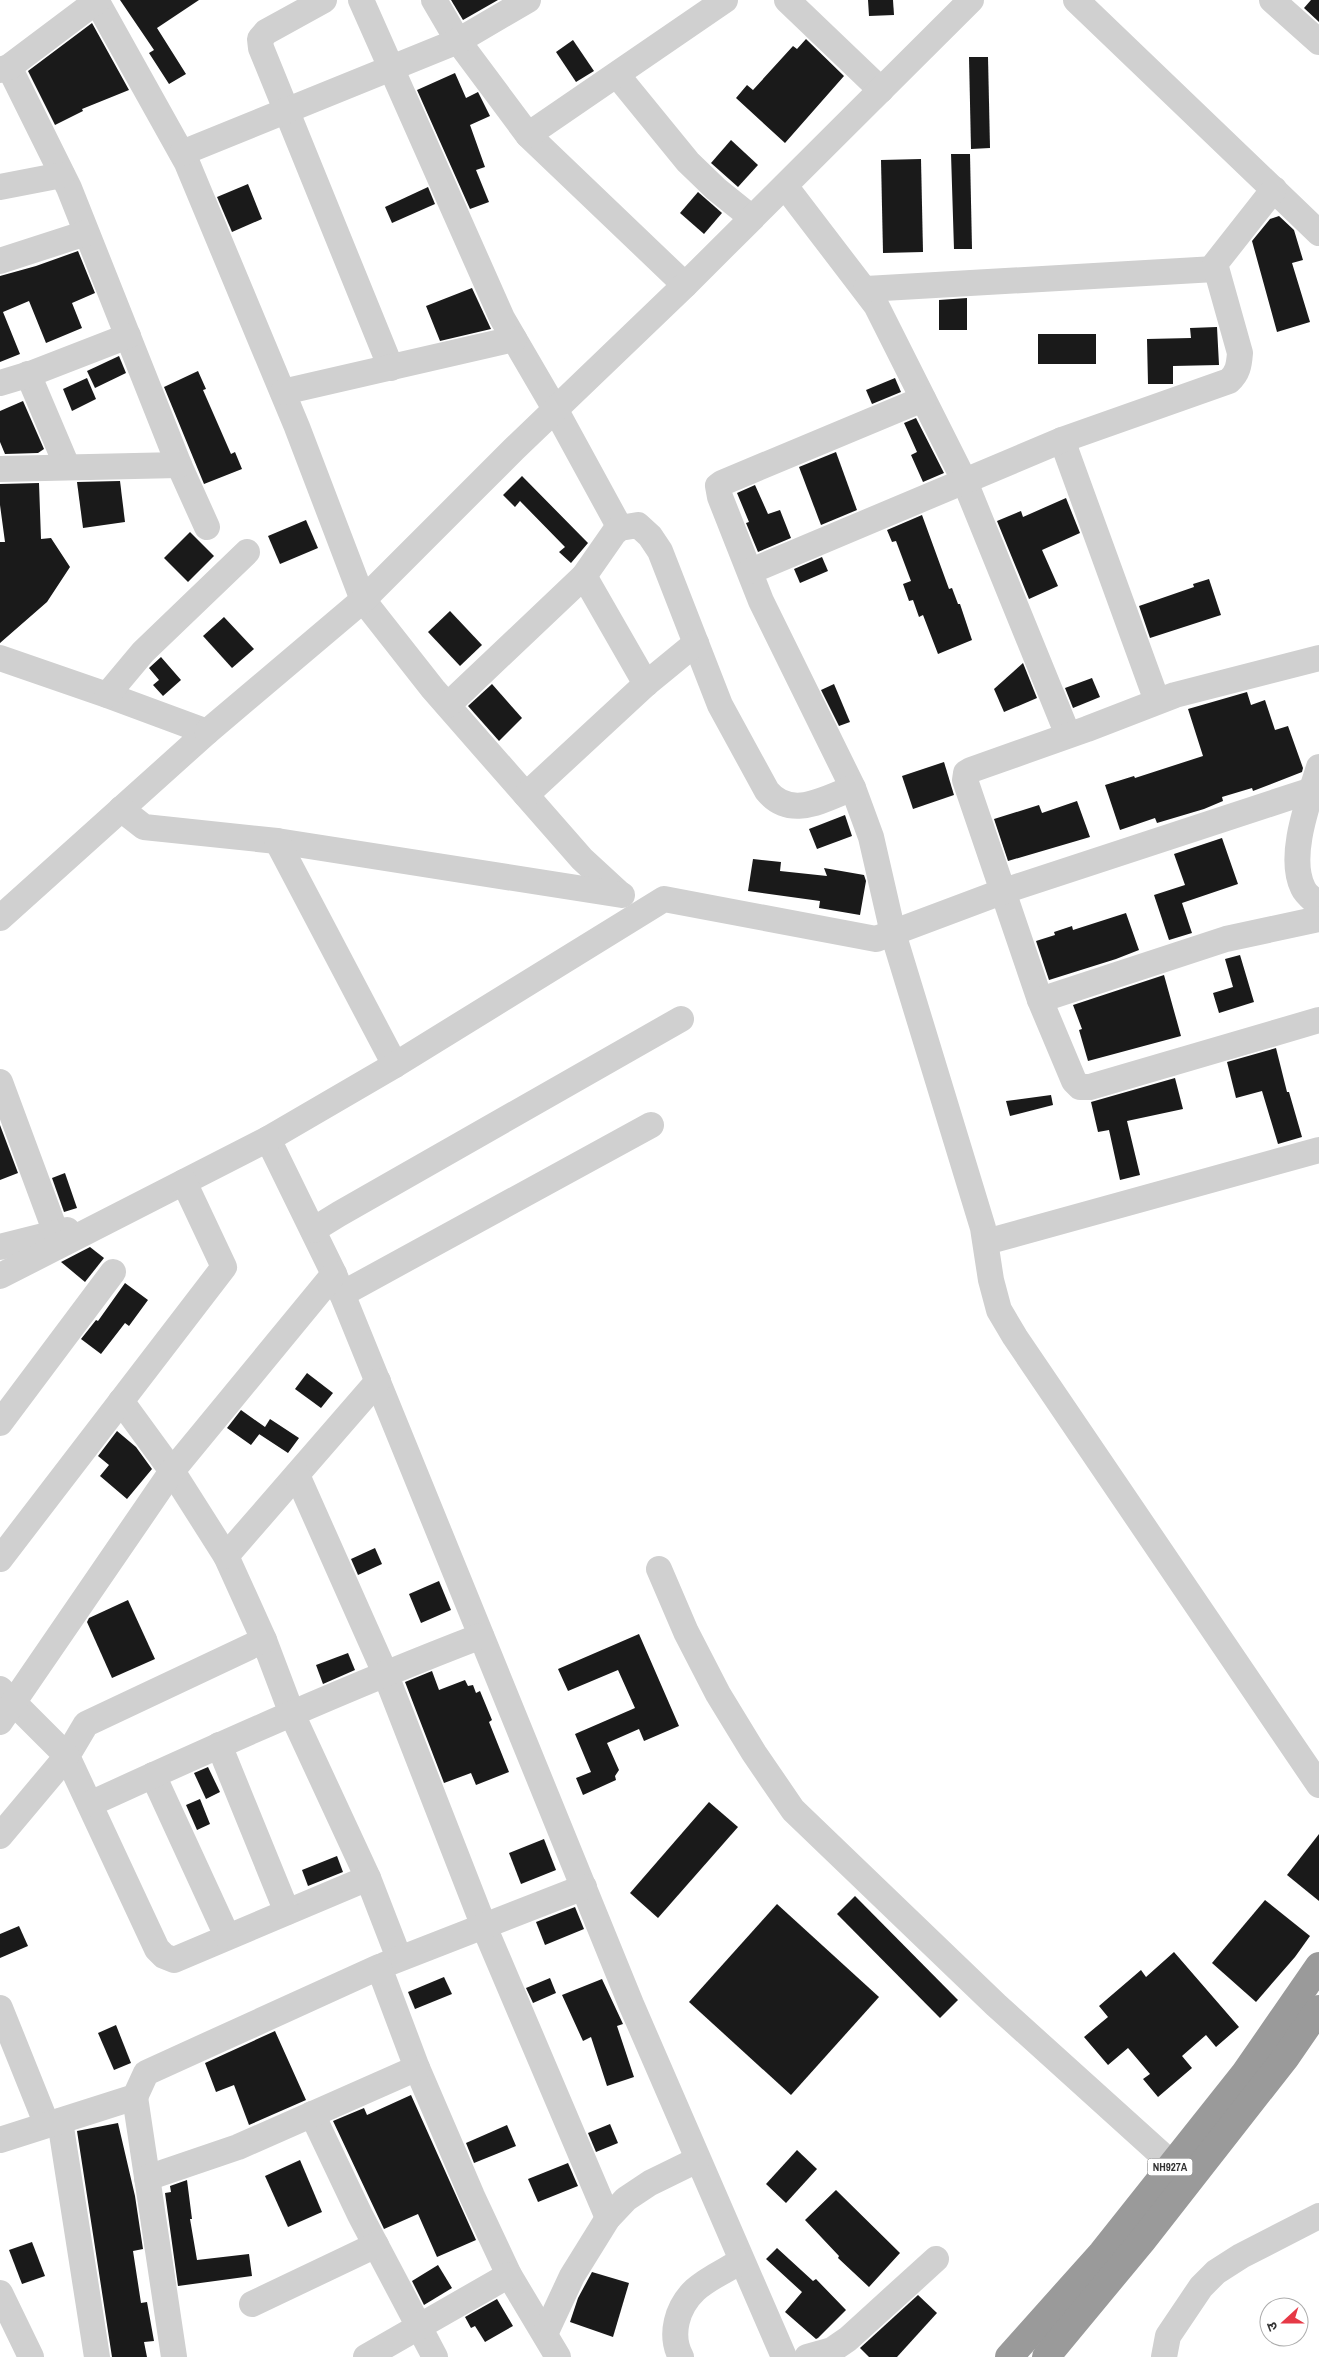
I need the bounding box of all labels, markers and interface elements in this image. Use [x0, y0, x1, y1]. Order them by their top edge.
road number: NH927A [1148, 2158, 1192, 2176]
north arrow [1259, 2297, 1309, 2347]
text: उ [1262, 2319, 1282, 2334]

